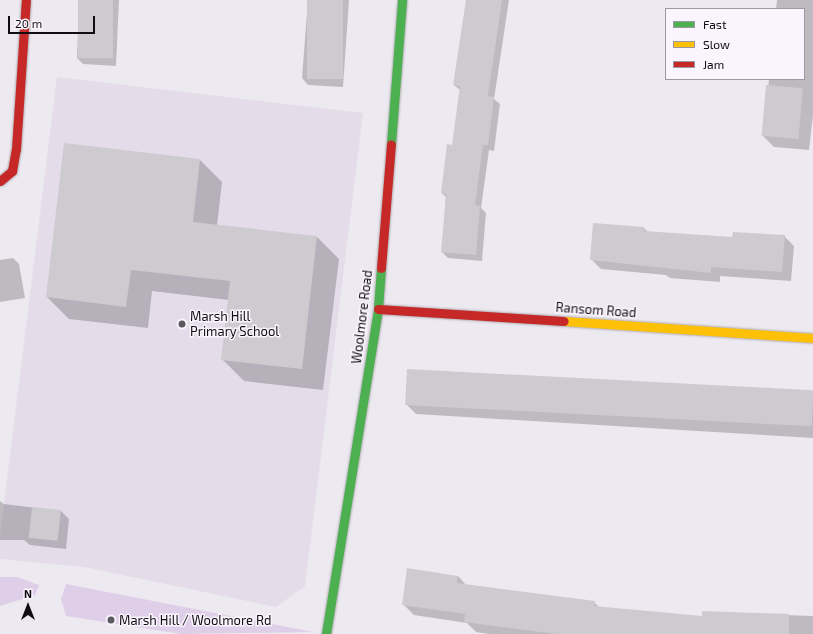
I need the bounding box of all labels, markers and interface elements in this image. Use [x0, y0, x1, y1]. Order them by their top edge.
scale bar [10, 8, 97, 34]
legend [665, 8, 805, 80]
text: 20 m [15, 16, 42, 30]
text: Fast [703, 17, 726, 31]
text: Slow [703, 37, 730, 51]
text: Jam [703, 57, 724, 71]
street label: Woolmore Road [349, 269, 375, 365]
street label: Ransom Road [555, 299, 637, 321]
place label: Marsh Hill Primary School [190, 309, 279, 340]
marker: Marsh Hill Primary School [177, 319, 187, 329]
north arrow [8, 586, 48, 626]
text: N [24, 587, 32, 600]
place label: Marsh Hill / Woolmore Rd [119, 612, 272, 628]
marker: Marsh Hill / Woolmore Rd [106, 615, 116, 625]

